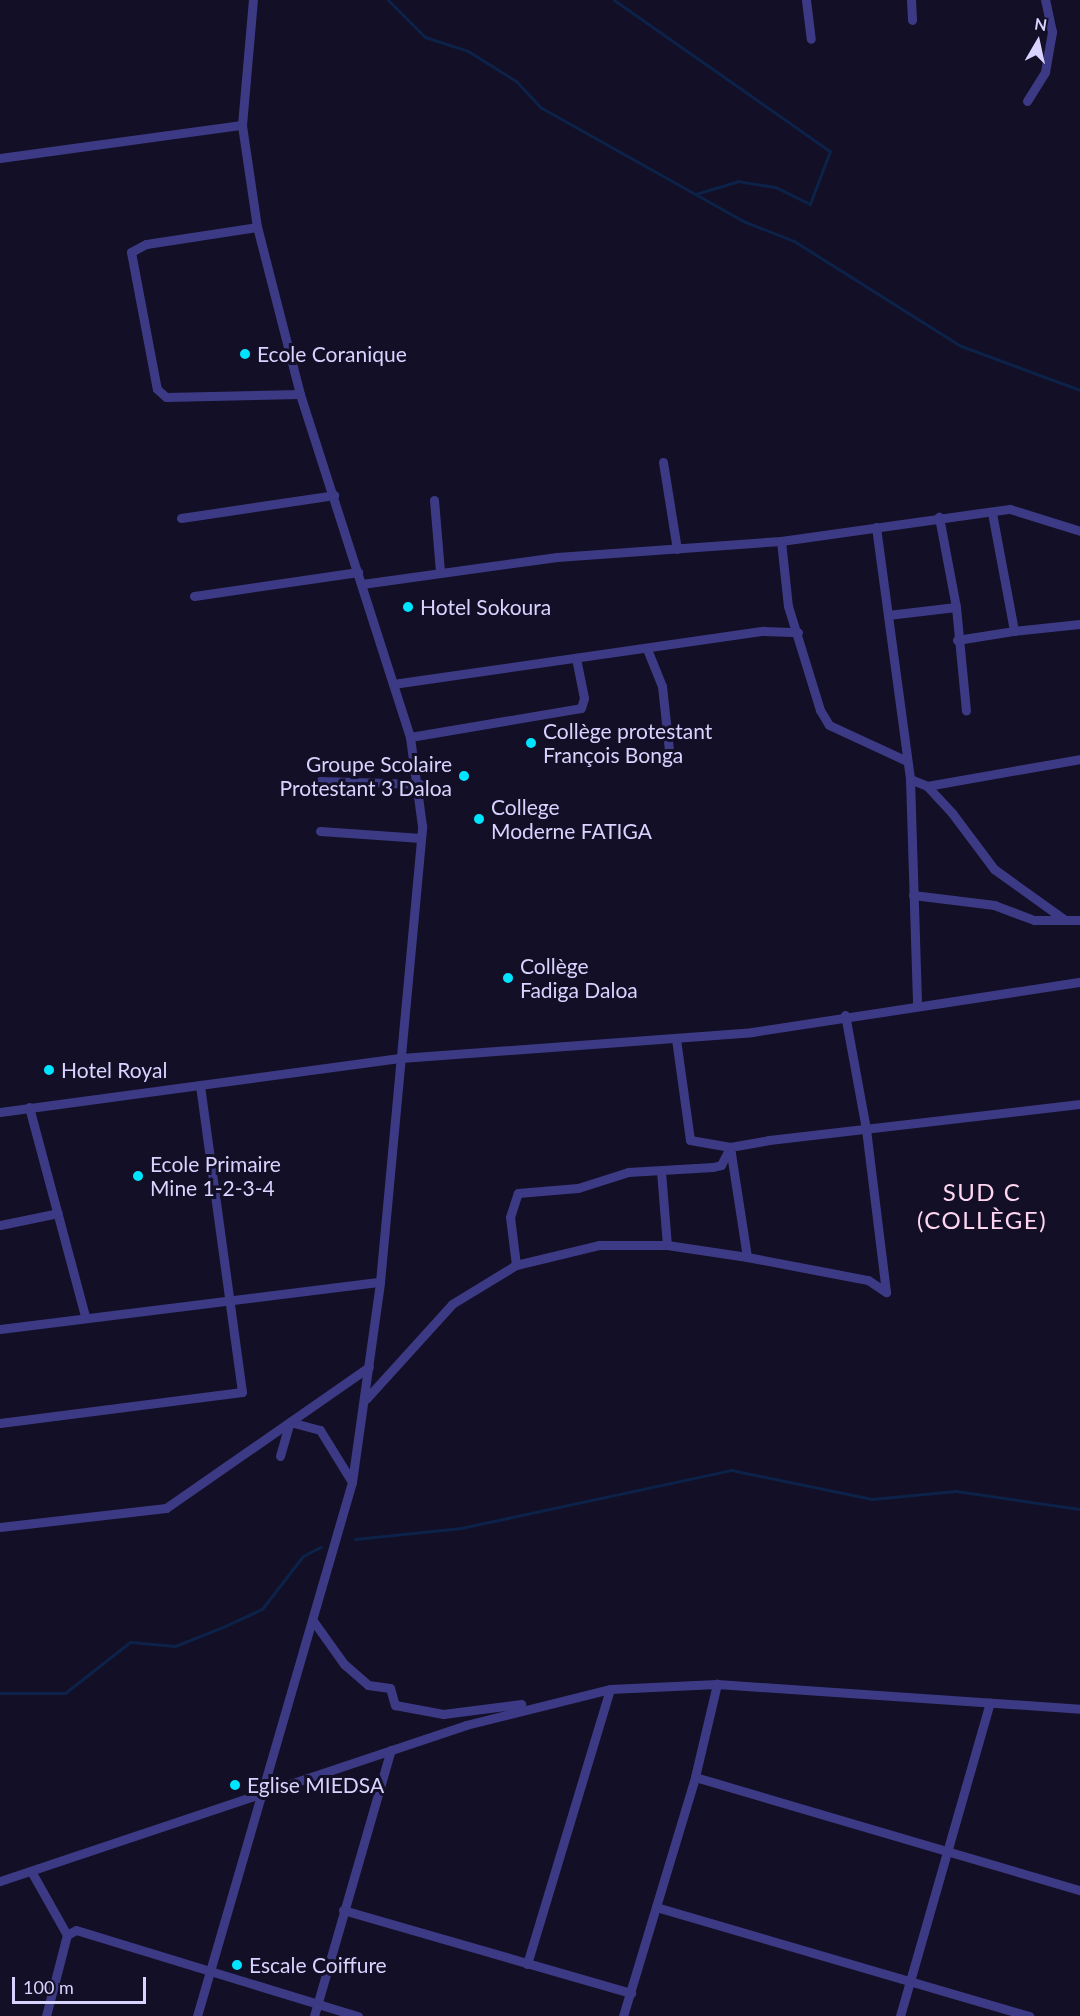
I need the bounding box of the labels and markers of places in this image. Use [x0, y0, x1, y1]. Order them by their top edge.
place label: Ecole Coranique [257, 341, 407, 367]
marker: Ecole Coranique [238, 347, 252, 361]
place label: Hotel Sokoura [420, 594, 551, 620]
marker: Hotel Sokoura [401, 600, 415, 614]
place label: Collège protestant François Bonga [543, 718, 712, 768]
marker: Collège protestant François Bonga [524, 736, 538, 750]
place label: Groupe Scolaire Protestant 3 Daloa [280, 751, 452, 801]
marker: Groupe Scolaire Protestant 3 Daloa [457, 769, 471, 783]
place label: College Moderne FATIGA [491, 794, 652, 844]
marker: College Moderne FATIGA [472, 812, 486, 826]
place label: Collège Fadiga Daloa [520, 953, 638, 1003]
marker: Collège Fadiga Daloa [501, 971, 515, 985]
place label: Hotel Royal [61, 1057, 167, 1083]
marker: Hotel Royal [42, 1063, 56, 1077]
place label: Ecole Primaire Mine 1-2-3-4 [150, 1151, 281, 1201]
marker: Ecole Primaire Mine 1-2-3-4 [131, 1169, 145, 1183]
place label: Eglise MIEDSA [247, 1772, 384, 1798]
marker: Eglise MIEDSA [228, 1778, 242, 1792]
place label: Escale Coiffure [249, 1952, 387, 1978]
marker: Escale Coiffure [230, 1958, 244, 1972]

